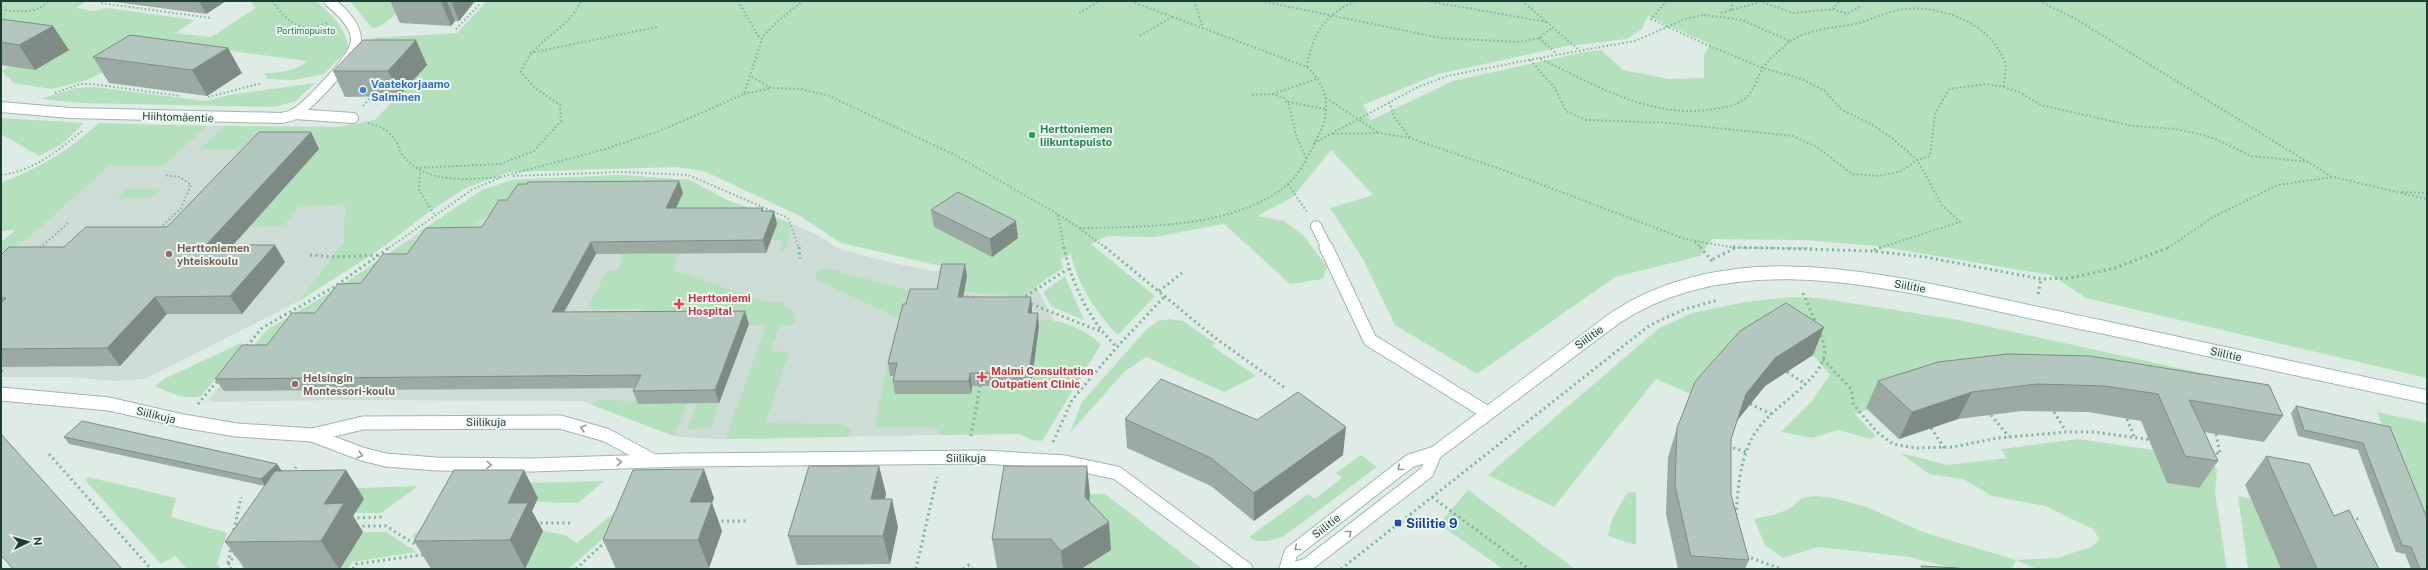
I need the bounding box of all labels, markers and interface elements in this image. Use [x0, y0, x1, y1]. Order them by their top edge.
park label: Portimopuisto [277, 25, 335, 36]
place label: Vaatekorjaamo Salminen [371, 78, 450, 103]
marker: Vaatekorjaamo Salminen [358, 85, 368, 95]
street label: Hiihtomäentie [142, 110, 214, 124]
place label: Herttoniemen liikuntapuisto [1040, 123, 1113, 148]
marker: Herttoniemen liikuntapuisto [1027, 130, 1037, 140]
place label: Herttoniemen yhteiskoulu [177, 242, 250, 267]
marker: Herttoniemen yhteiskoulu [164, 249, 174, 259]
street label: Siilitie [1893, 277, 1927, 295]
place label: Herttoniemi Hospital [688, 292, 751, 317]
marker: Herttoniemi Hospital [673, 298, 685, 310]
street label: Siilitie [1572, 323, 1606, 351]
street label: Siilitie [2209, 345, 2243, 363]
place label: Malmi Consultation Outpatient Clinic [991, 365, 1093, 390]
marker: Malmi Consultation Outpatient Clinic [976, 371, 988, 383]
place label: Helsingin Montessori-koulu [303, 372, 395, 397]
marker: Helsingin Montessori-koulu [290, 379, 300, 389]
street label: Siilikuja [135, 405, 177, 425]
street label: Siilikuja [466, 416, 506, 428]
one-way arrow [580, 424, 587, 433]
one-way arrow [357, 450, 364, 459]
street label: Siilikuja [946, 452, 986, 464]
one-way arrow [616, 458, 622, 466]
one-way arrow [486, 460, 492, 469]
one-way arrow [1397, 464, 1404, 471]
street label: Siilitie [1310, 511, 1342, 541]
place label: Siilitie 9 [1406, 516, 1458, 531]
marker: Siilitie 9 [1393, 518, 1403, 528]
north arrow [8, 522, 48, 562]
one-way arrow [1344, 531, 1351, 538]
text: N [32, 536, 44, 546]
one-way arrow [1294, 543, 1302, 550]

